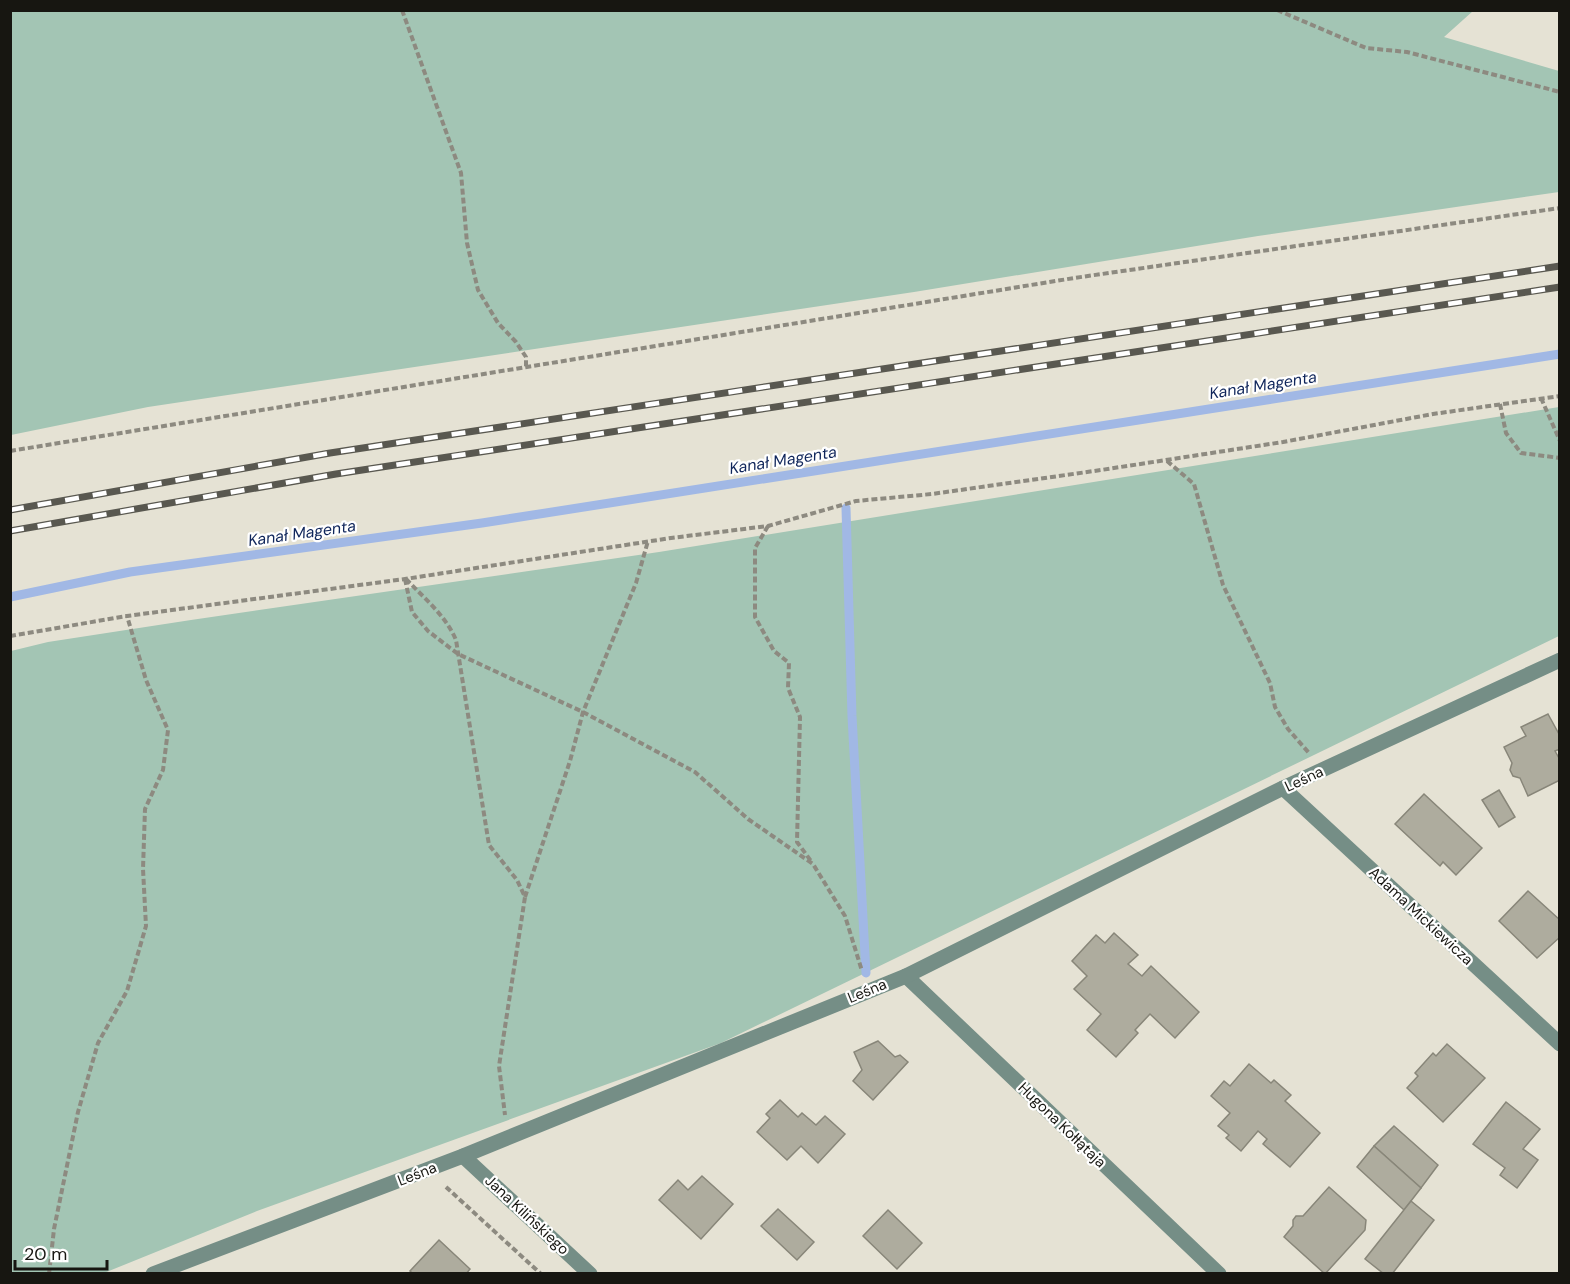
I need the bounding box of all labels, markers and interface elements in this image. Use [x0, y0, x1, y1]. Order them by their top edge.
water label: Kanał Magenta [1208, 366, 1318, 404]
water label: Kanał Magenta [728, 441, 838, 479]
water label: Kanał Magenta [247, 515, 357, 551]
street label: Leśna [1281, 761, 1327, 797]
street label: Adama Mickiewicza [1365, 862, 1477, 970]
street label: Leśna [845, 974, 889, 1008]
street label: Hugona Kołłątaja [1014, 1078, 1110, 1172]
street label: Leśna [395, 1157, 439, 1191]
street label: Jana Kilińskiego [481, 1171, 574, 1259]
scale bar [15, 1233, 106, 1271]
text: 20 m [24, 1242, 67, 1266]

